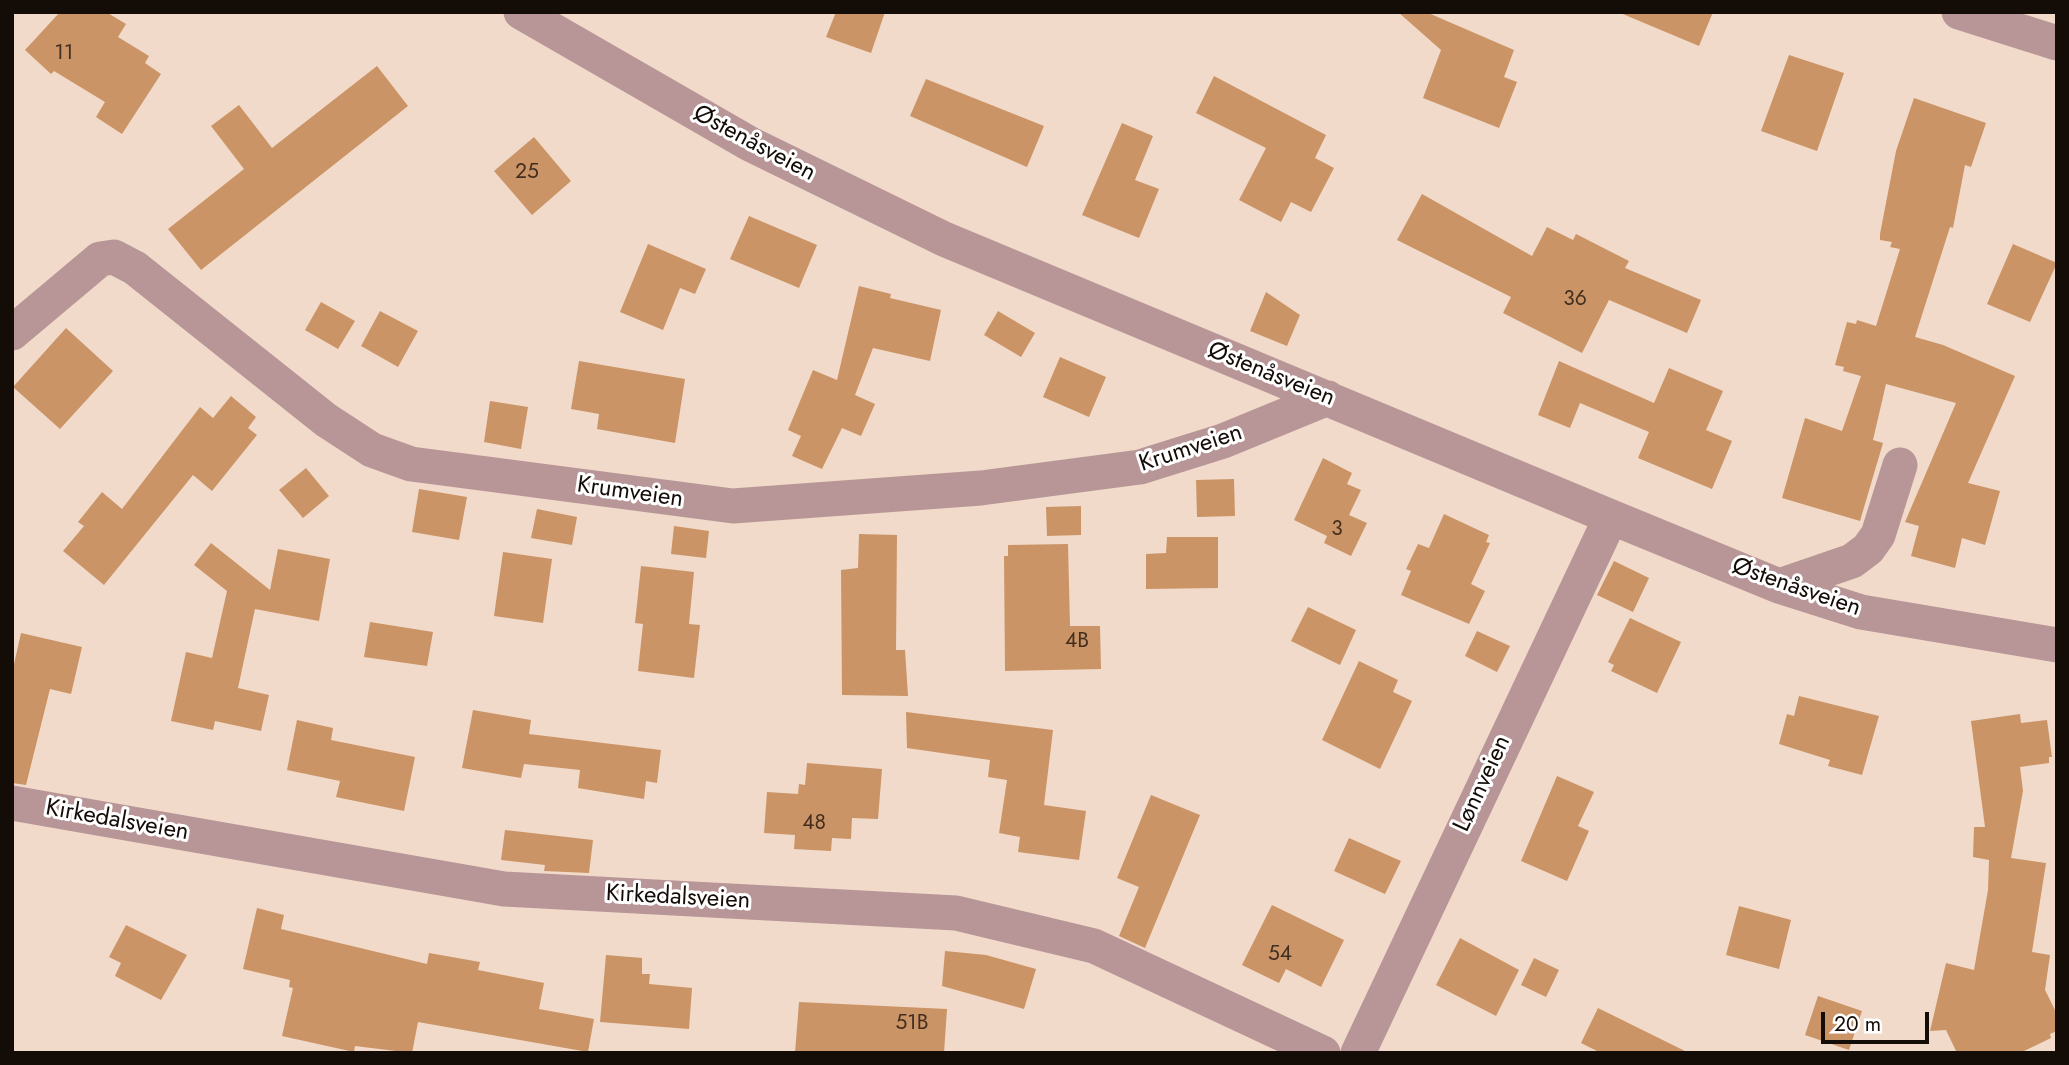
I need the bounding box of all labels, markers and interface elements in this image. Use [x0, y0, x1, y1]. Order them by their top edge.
house number: 11 [55, 41, 73, 67]
street label: Østenåsveien [688, 100, 820, 188]
house number: 25 [515, 160, 539, 186]
house number: 36 [1563, 287, 1587, 313]
street label: Østenåsveien [1203, 336, 1339, 414]
street label: Krumveien [1136, 419, 1246, 479]
street label: Krumveien [575, 471, 685, 515]
house number: 3 [1331, 517, 1343, 543]
street label: Østenåsveien [1728, 553, 1864, 623]
house number: 4B [1065, 629, 1089, 655]
street label: Lønnveien [1448, 731, 1518, 837]
street label: Kirkedalsveien [43, 794, 191, 848]
house number: 48 [802, 811, 826, 837]
street label: Kirkedalsveien [605, 880, 751, 916]
house number: 54 [1268, 942, 1292, 968]
scale bar [1824, 998, 1932, 1042]
text: 20 m [1834, 1009, 1881, 1039]
house number: 51B [895, 1011, 929, 1037]

